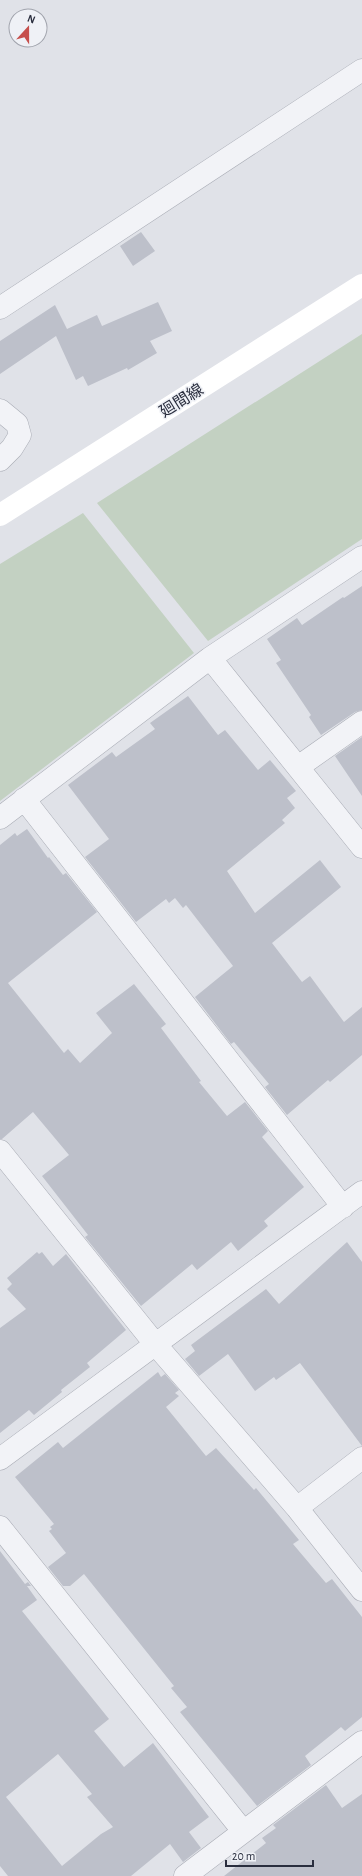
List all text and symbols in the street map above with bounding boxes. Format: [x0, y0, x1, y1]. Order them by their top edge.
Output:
north arrow [8, 8, 48, 48]
text: N [26, 13, 37, 26]
street label: 廻間線 [156, 380, 206, 420]
scale bar [226, 1842, 313, 1868]
text: 20 m [232, 1850, 255, 1862]

